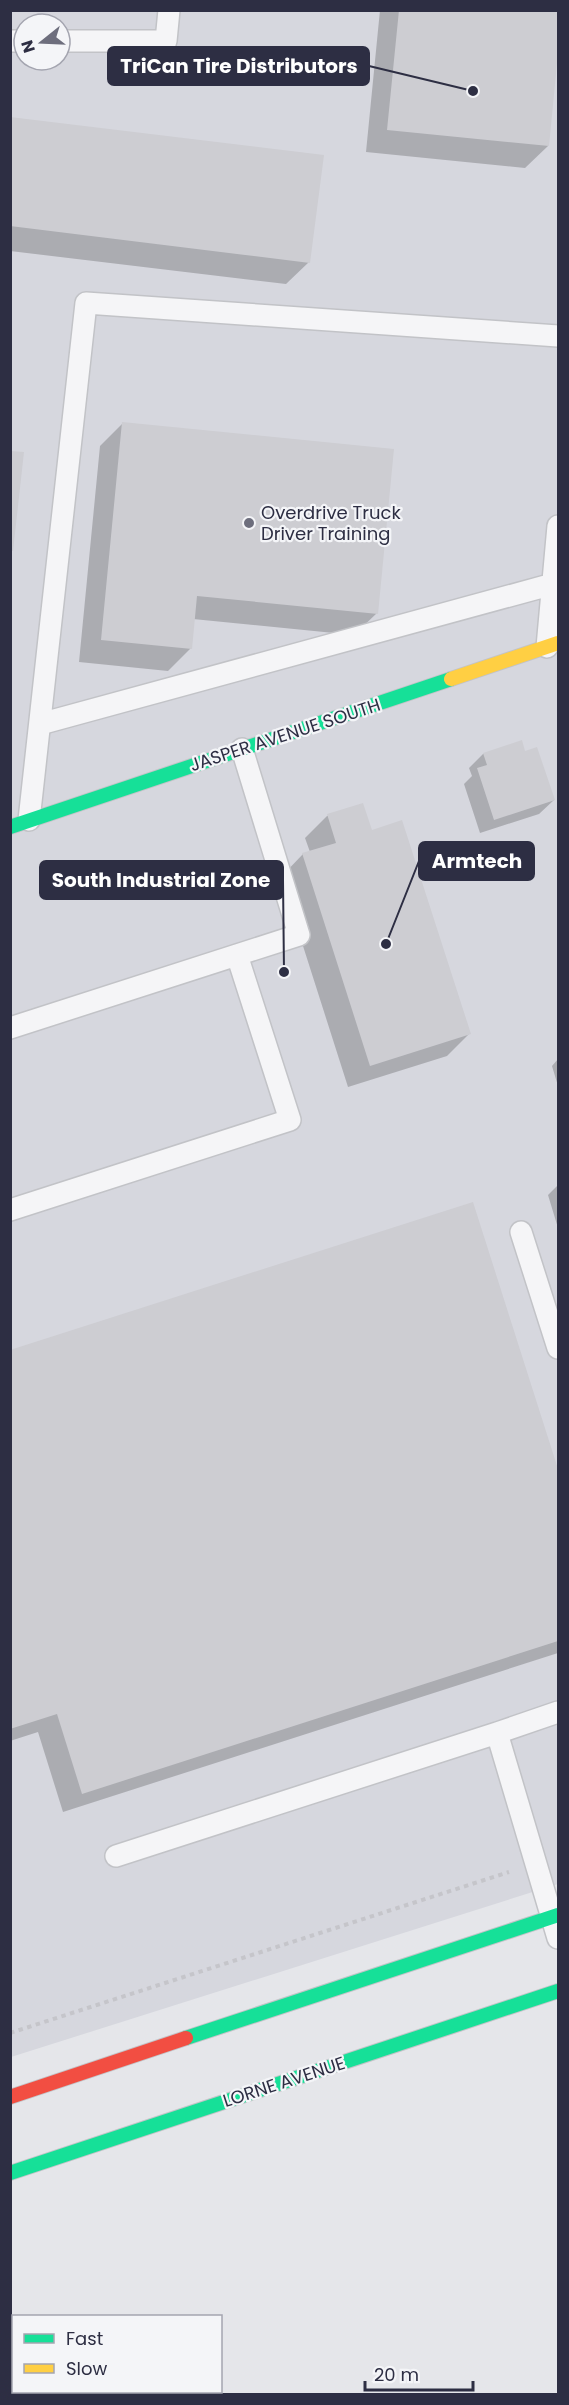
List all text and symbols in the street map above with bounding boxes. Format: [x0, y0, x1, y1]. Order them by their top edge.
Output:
north arrow [12, 12, 72, 72]
text: N [15, 37, 41, 56]
callout: TriCan Tire Distributors [108, 47, 369, 85]
text: TriCan Tire Distributors [120, 52, 358, 80]
place label: Overdrive Truck Driver Training [261, 500, 401, 546]
marker: Overdrive Truck Driver Training [242, 516, 256, 530]
street label: JASPER AVENUE SOUTH [186, 692, 383, 777]
callout: Armtech [419, 842, 534, 880]
text: Armtech [432, 847, 522, 875]
callout: South Industrial Zone [40, 861, 283, 899]
text: South Industrial Zone [52, 866, 270, 894]
street label: LORNE AVENUE [220, 2050, 348, 2113]
legend [12, 2315, 222, 2393]
text: Fast [66, 2326, 103, 2351]
scale bar [365, 2354, 473, 2392]
text: Slow [66, 2356, 108, 2381]
text: 20 m [374, 2362, 419, 2387]

